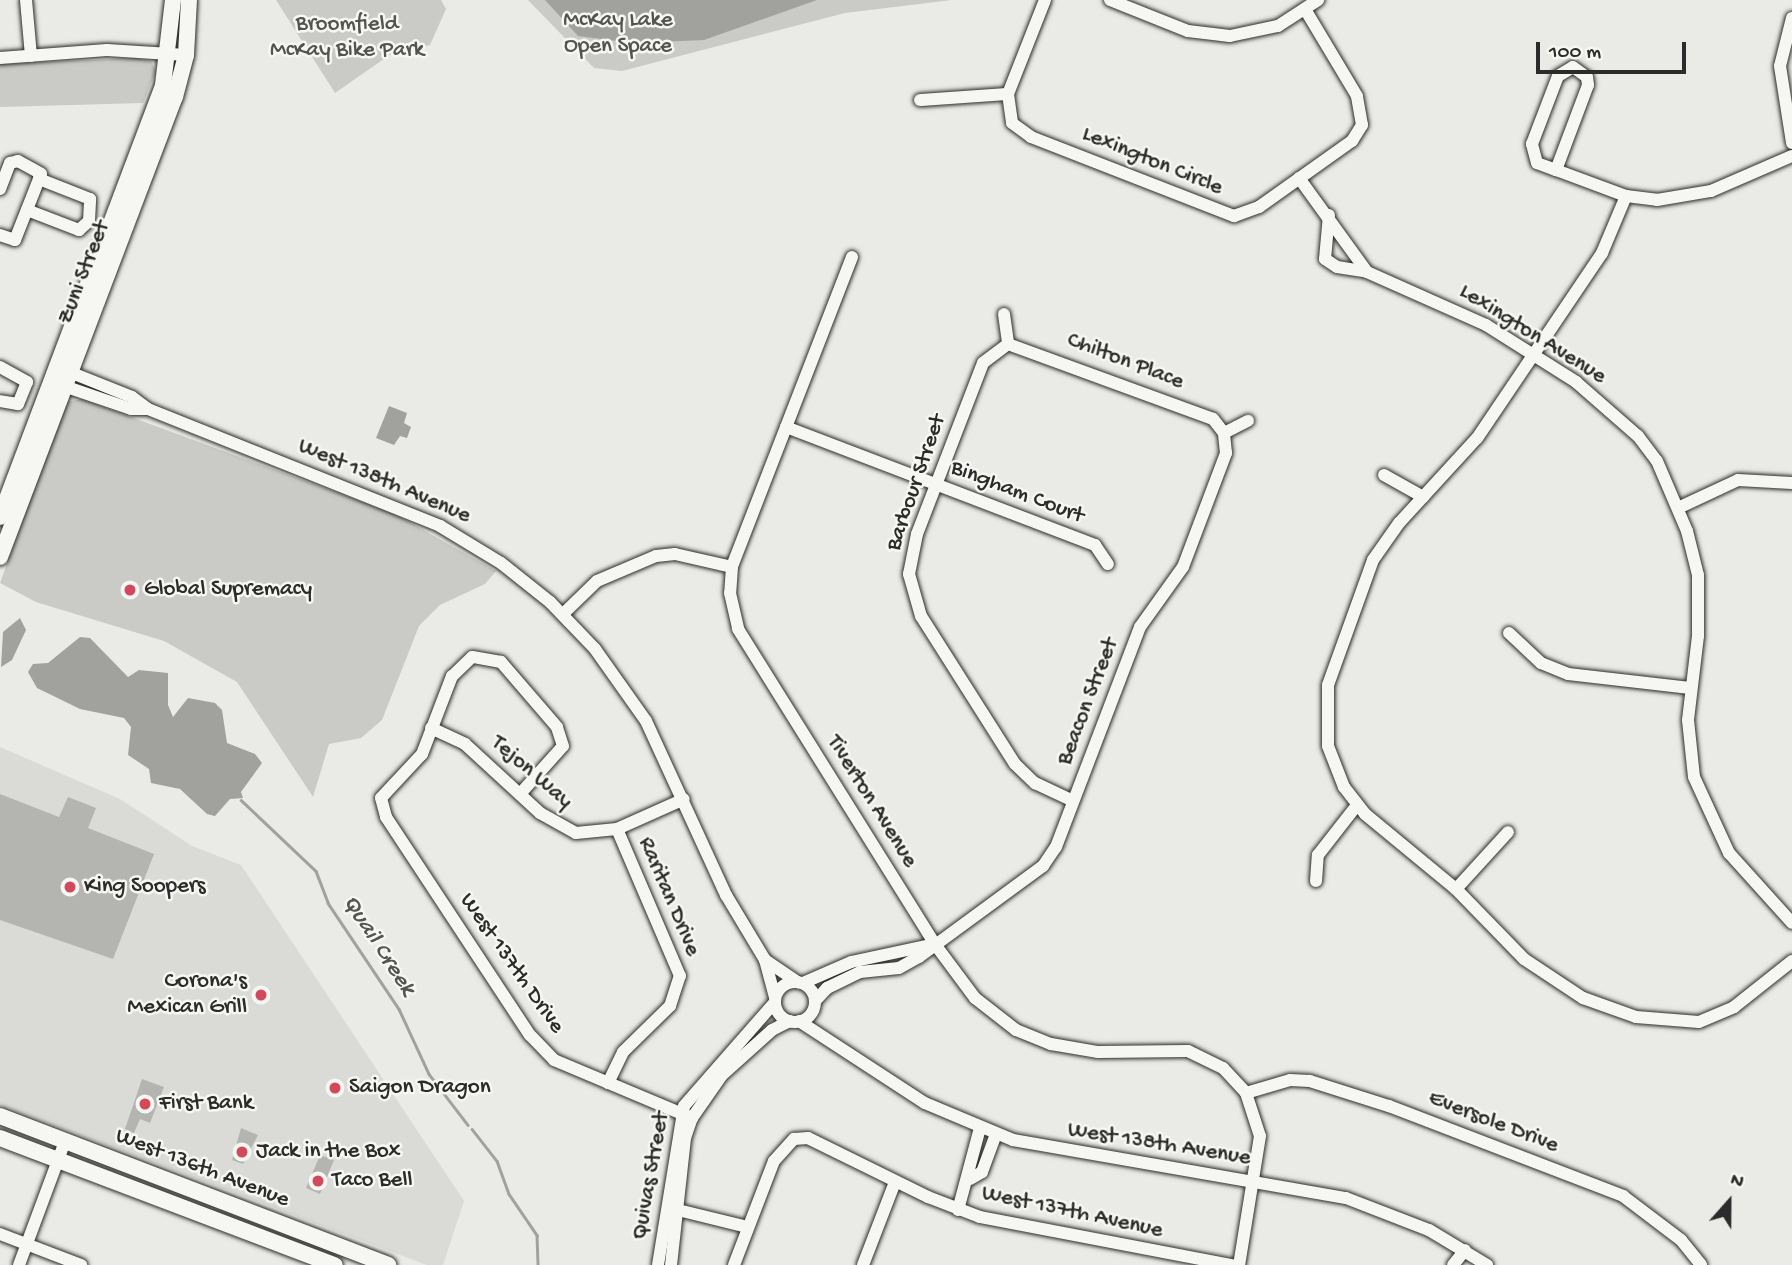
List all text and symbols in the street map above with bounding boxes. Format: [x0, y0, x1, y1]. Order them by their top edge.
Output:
park label: McKay Lake Open Space [563, 7, 673, 61]
park label: Broomfield McKay Bike Park [270, 11, 424, 65]
scale bar [1540, 28, 1690, 72]
text: 100 m [1549, 41, 1601, 66]
street label: Lexington Circle [1078, 121, 1226, 203]
street label: Zuni Street [53, 217, 117, 329]
street label: Lexington Avenue [1453, 279, 1611, 391]
street label: Chilton Place [1063, 327, 1187, 397]
street label: Barbour Street [881, 411, 953, 555]
street label: West 138th Avenue [294, 433, 474, 531]
street label: Bingham Court [947, 455, 1087, 531]
place label: Global Supremacy [144, 576, 312, 604]
marker: Global Supremacy [122, 582, 138, 598]
street label: Beacon Street [1052, 635, 1126, 769]
street label: Tejon Way [484, 730, 578, 816]
street label: Tiverton Avenue [819, 731, 923, 873]
street label: Raritan Drive [631, 833, 705, 961]
place label: King Soopers [84, 873, 205, 901]
marker: King Soopers [62, 879, 78, 895]
street label: West 137th Drive [452, 888, 570, 1040]
water label: Quail Creek [335, 890, 421, 1002]
place label: Corona's Mexican Grill [127, 968, 247, 1022]
marker: Corona's Mexican Grill [253, 987, 269, 1003]
place label: Saigon Dragon [349, 1074, 491, 1102]
marker: Saigon Dragon [327, 1080, 343, 1096]
street label: Eversole Drive [1424, 1085, 1562, 1161]
place label: First Bank [159, 1090, 253, 1118]
marker: First Bank [137, 1096, 153, 1112]
street label: Quivas Street [627, 1110, 677, 1242]
street label: West 138th Avenue [1066, 1117, 1252, 1173]
street label: West 136th Avenue [111, 1123, 293, 1215]
place label: Jack in the Box [256, 1138, 401, 1166]
marker: Jack in the Box [234, 1144, 250, 1160]
place label: Taco Bell [332, 1167, 413, 1195]
north arrow [1694, 1167, 1764, 1237]
text: N [1727, 1169, 1747, 1195]
marker: Taco Bell [310, 1173, 326, 1189]
street label: West 137th Avenue [979, 1180, 1165, 1246]

